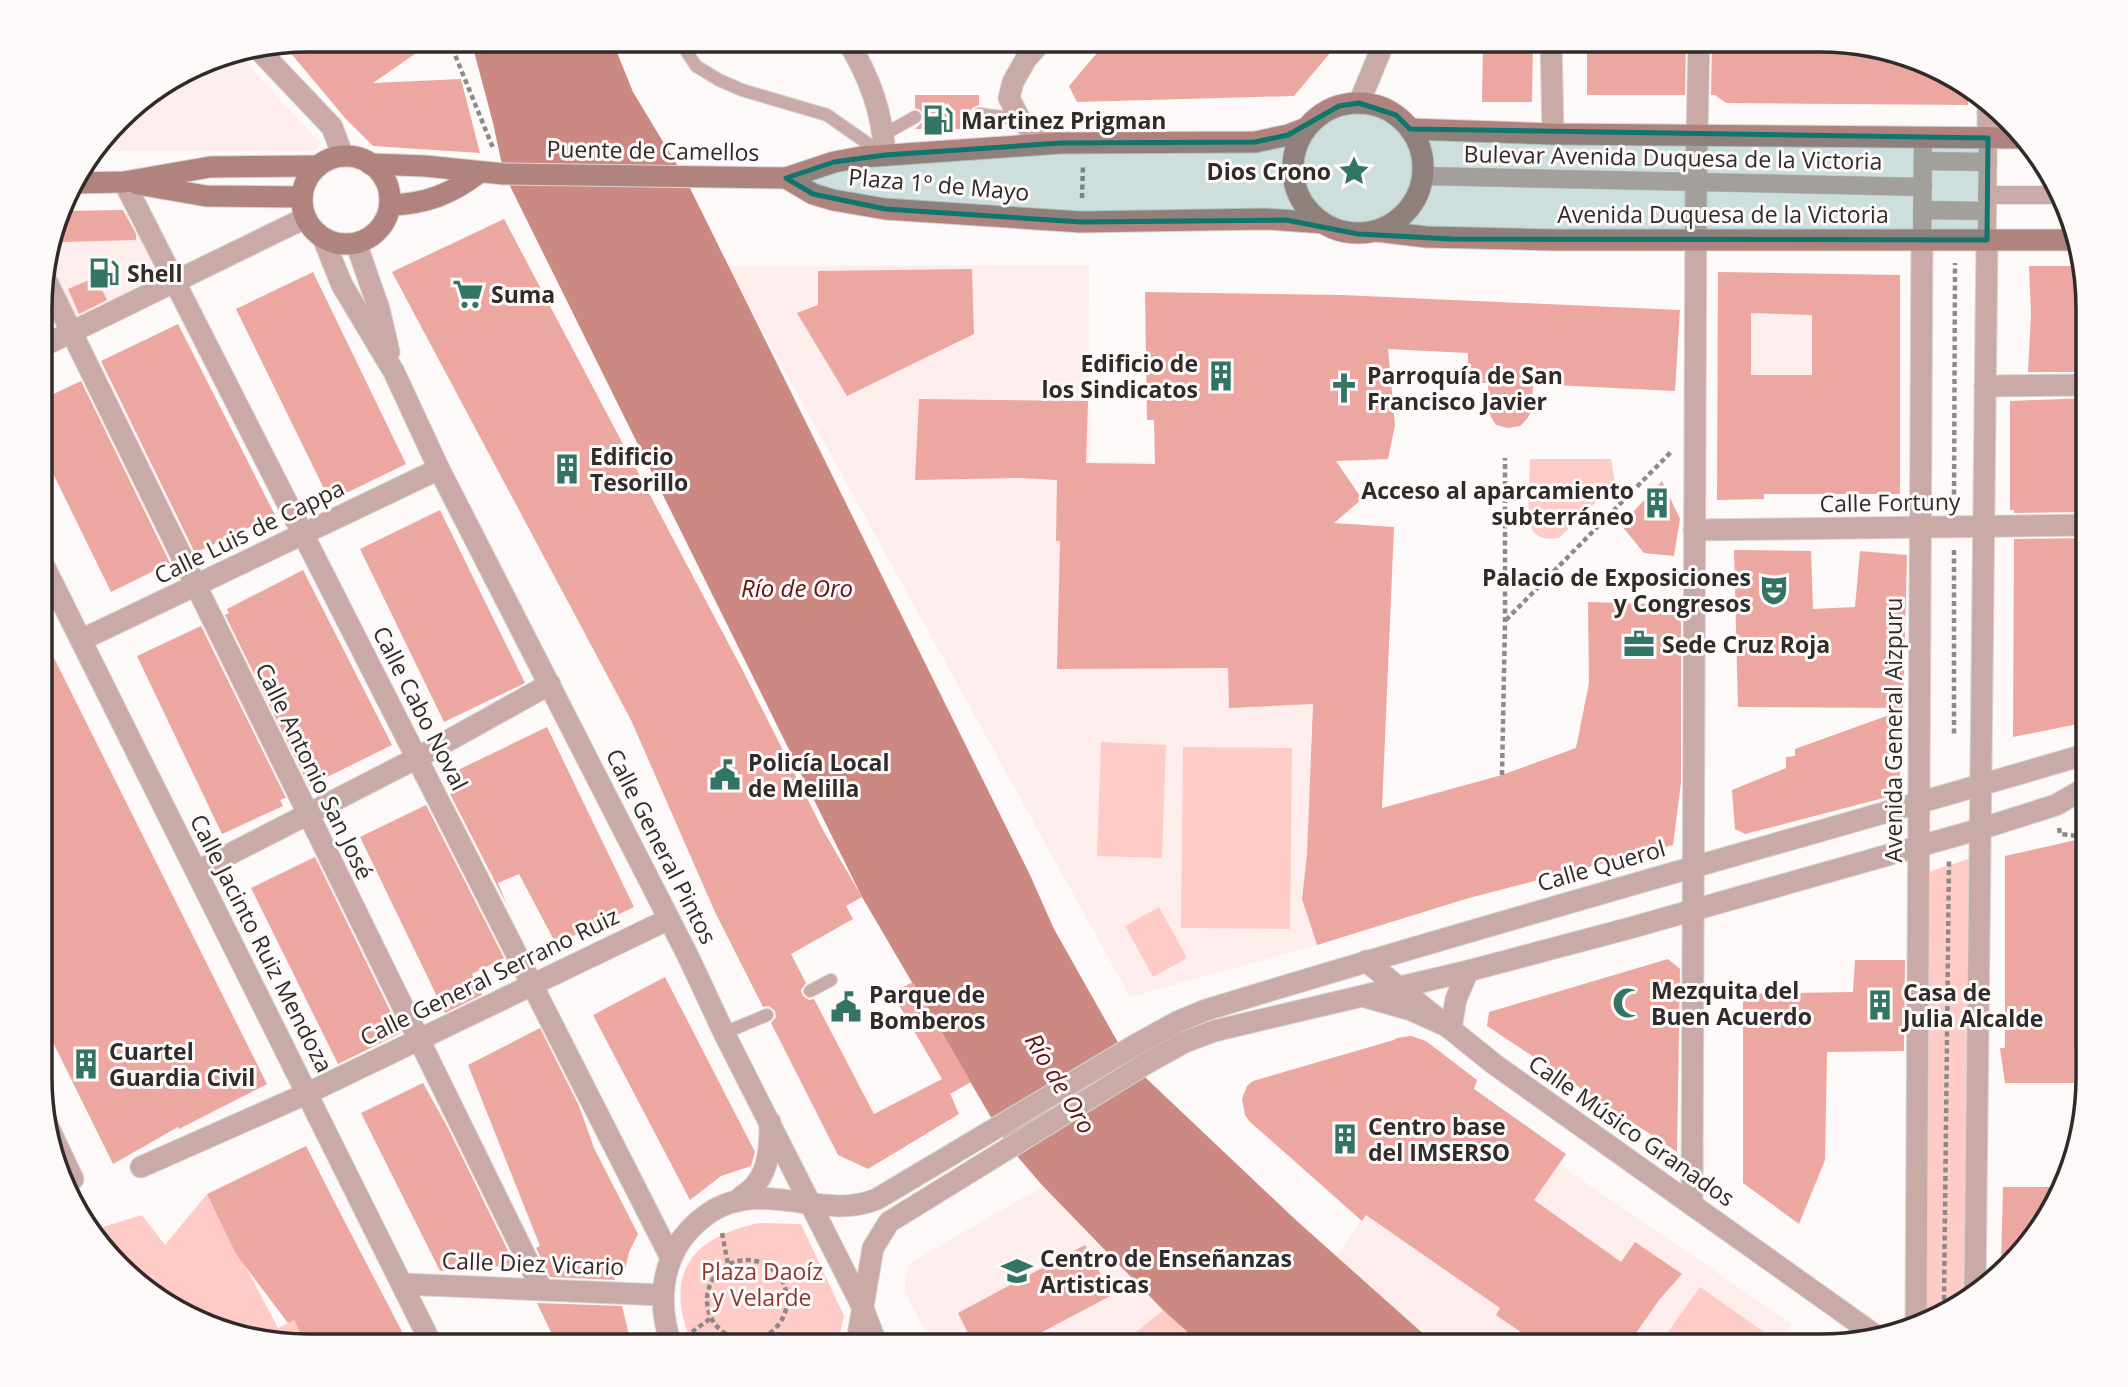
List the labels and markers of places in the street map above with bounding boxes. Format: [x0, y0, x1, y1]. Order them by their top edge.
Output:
fuel station icon: Martinez Prigman [921, 103, 955, 137]
place label: Martinez Prigman [961, 104, 1166, 136]
place icon: Dios Crono [1337, 154, 1371, 188]
place label: Dios Crono [1207, 155, 1331, 187]
fuel station icon: Shell [87, 256, 121, 290]
place label: Shell [127, 257, 182, 289]
supermarket icon: Suma [451, 277, 485, 311]
place label: Suma [491, 278, 555, 310]
place label: Edificio de los Sindicatos [1042, 347, 1198, 405]
building icon: Edificio de los Sindicatos [1204, 359, 1238, 393]
place label: Parroquía de San Francisco Javier [1367, 359, 1563, 417]
church icon: Parroquía de San Francisco Javier [1327, 371, 1361, 405]
place label: Edificio Tesorillo [590, 440, 688, 498]
building icon: Edificio Tesorillo [550, 452, 584, 486]
place label: Acceso al aparcamiento subterráneo [1361, 474, 1634, 532]
building icon: Acceso al aparcamiento subterráneo [1640, 486, 1674, 520]
place label: Palacio de Exposiciones y Congresos [1482, 561, 1751, 619]
theatre icon: Palacio de Exposiciones y Congresos [1757, 573, 1791, 607]
office icon: Sede Cruz Roja [1622, 627, 1656, 661]
place label: Sede Cruz Roja [1662, 628, 1830, 660]
place label: Policía Local de Melilla [748, 746, 889, 804]
public building icon: Policía Local de Melilla [708, 758, 742, 792]
place label: Mezquita del Buen Acuerdo [1651, 974, 1812, 1032]
place label: Casa de Julia Alcalde [1901, 976, 2043, 1034]
place label: Parque de Bomberos [869, 978, 986, 1036]
mosque icon: Mezquita del Buen Acuerdo [1611, 986, 1645, 1020]
building icon: Casa de Julia Alcalde [1863, 988, 1897, 1022]
public building icon: Parque de Bomberos [829, 990, 863, 1024]
place label: Cuartel Guardia Civil [109, 1035, 255, 1093]
building icon: Cuartel Guardia Civil [69, 1047, 103, 1081]
place label: Centro base del IMSERSO [1368, 1110, 1510, 1168]
building icon: Centro base del IMSERSO [1328, 1122, 1362, 1156]
place label: Centro de Enseñanzas Artisticas [1040, 1242, 1292, 1300]
school or university icon: Centro de Enseñanzas Artisticas [1000, 1254, 1034, 1288]

